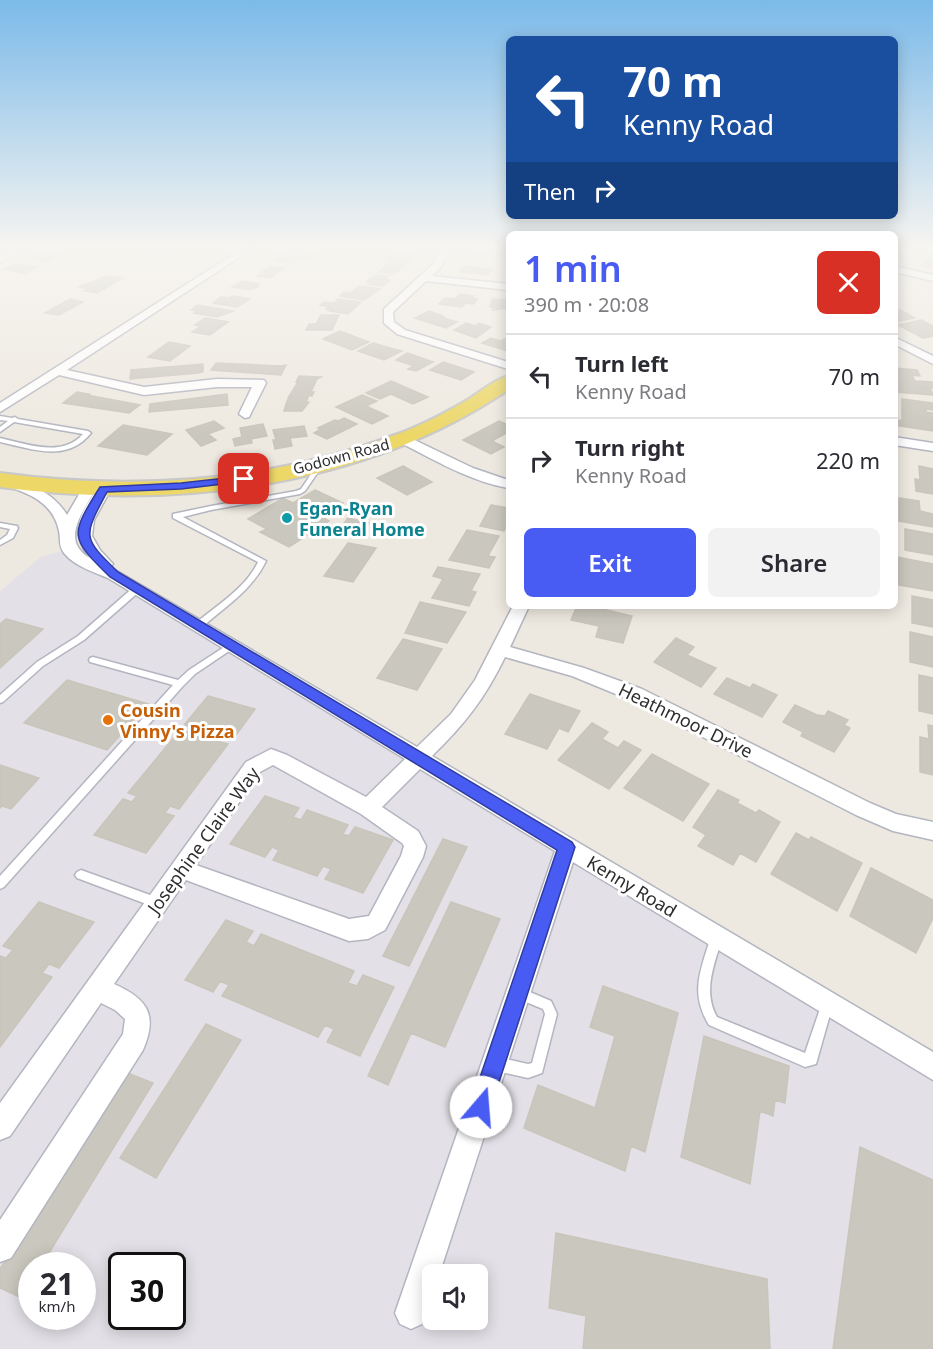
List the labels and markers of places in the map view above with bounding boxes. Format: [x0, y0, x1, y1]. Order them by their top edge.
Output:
pin [218, 453, 269, 504]
place label: Egan-Ryan Funeral Home [299, 496, 425, 541]
marker: Egan-Ryan Funeral Home [280, 511, 294, 525]
place label: Cousin Vinny's Pizza [120, 698, 235, 743]
marker: Cousin Vinny's Pizza [101, 713, 115, 727]

